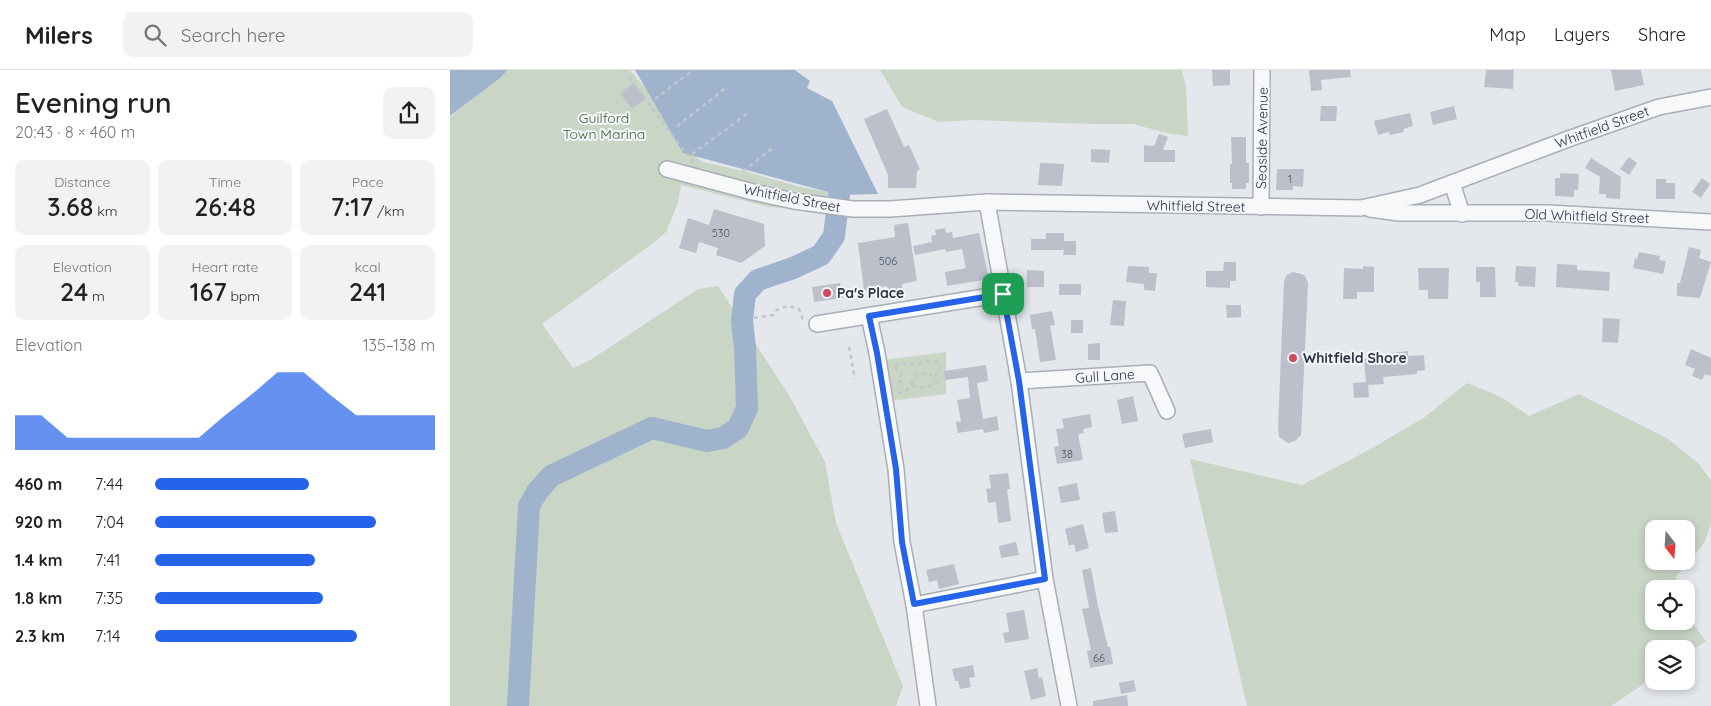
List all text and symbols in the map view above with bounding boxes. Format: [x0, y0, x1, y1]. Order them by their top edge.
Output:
search box [123, 12, 473, 57]
text: Milers [25, 20, 93, 50]
icon: search [141, 21, 169, 49]
text: Search here [181, 23, 286, 47]
text: Map [1489, 23, 1526, 46]
text: Layers [1554, 23, 1610, 46]
text: Share [1638, 23, 1686, 46]
text: Evening run [15, 85, 172, 120]
button: share [383, 87, 435, 139]
street label: Seaside Avenue [1252, 87, 1272, 189]
street label: Whitfield Street [1552, 102, 1652, 152]
park label: Guilford Town Marina [563, 109, 645, 143]
text: 20:43 · 8 × 460 m [15, 122, 135, 142]
house number: 1 [1288, 172, 1292, 186]
text: Distance [54, 173, 110, 191]
text: Time [209, 173, 241, 191]
text: Pace [352, 173, 384, 191]
street label: Whitfield Street [742, 180, 842, 216]
text: 3.68 [47, 191, 93, 222]
text: 26:48 [194, 191, 256, 222]
text: 7:17 [331, 191, 373, 222]
street label: Whitfield Street [1146, 196, 1246, 216]
text: km [93, 202, 118, 220]
text: /km [373, 202, 405, 220]
street label: Old Whitfield Street [1524, 205, 1650, 227]
house number: 530 [712, 226, 730, 240]
house number: 506 [879, 254, 897, 268]
text: Elevation [53, 258, 112, 276]
text: Heart rate [192, 258, 258, 276]
text: kcal [355, 258, 381, 276]
pin [982, 273, 1024, 315]
text: 24 [60, 276, 88, 307]
text: 167 [190, 276, 227, 307]
text: 241 [349, 276, 386, 307]
icon: arrive [989, 280, 1017, 308]
place label: Pa's Place [837, 284, 904, 302]
text: m [88, 287, 105, 305]
text: bpm [227, 287, 260, 305]
marker: Pa's Place [821, 287, 833, 299]
text: Elevation [15, 335, 82, 355]
text: 135–138 m [363, 335, 435, 355]
place label: Whitfield Shore [1303, 349, 1407, 367]
marker: Whitfield Shore [1287, 352, 1299, 364]
street label: Gull Lane [1074, 365, 1136, 387]
house number: 38 [1061, 447, 1073, 461]
text: 460 m [15, 474, 62, 494]
text: 7:44 [95, 474, 123, 494]
text: 920 m [15, 512, 62, 532]
text: 7:04 [95, 512, 124, 532]
north arrow [1645, 520, 1695, 570]
map controls [1645, 520, 1695, 690]
text: 1.4 km [15, 550, 62, 570]
text: 7:41 [95, 550, 120, 570]
button: locate [1645, 580, 1695, 630]
text: 1.8 km [15, 588, 62, 608]
text: 7:35 [95, 588, 123, 608]
text: 2.3 km [15, 626, 65, 646]
text: 7:14 [95, 626, 120, 646]
button: layers [1645, 640, 1695, 690]
house number: 66 [1093, 651, 1105, 665]

